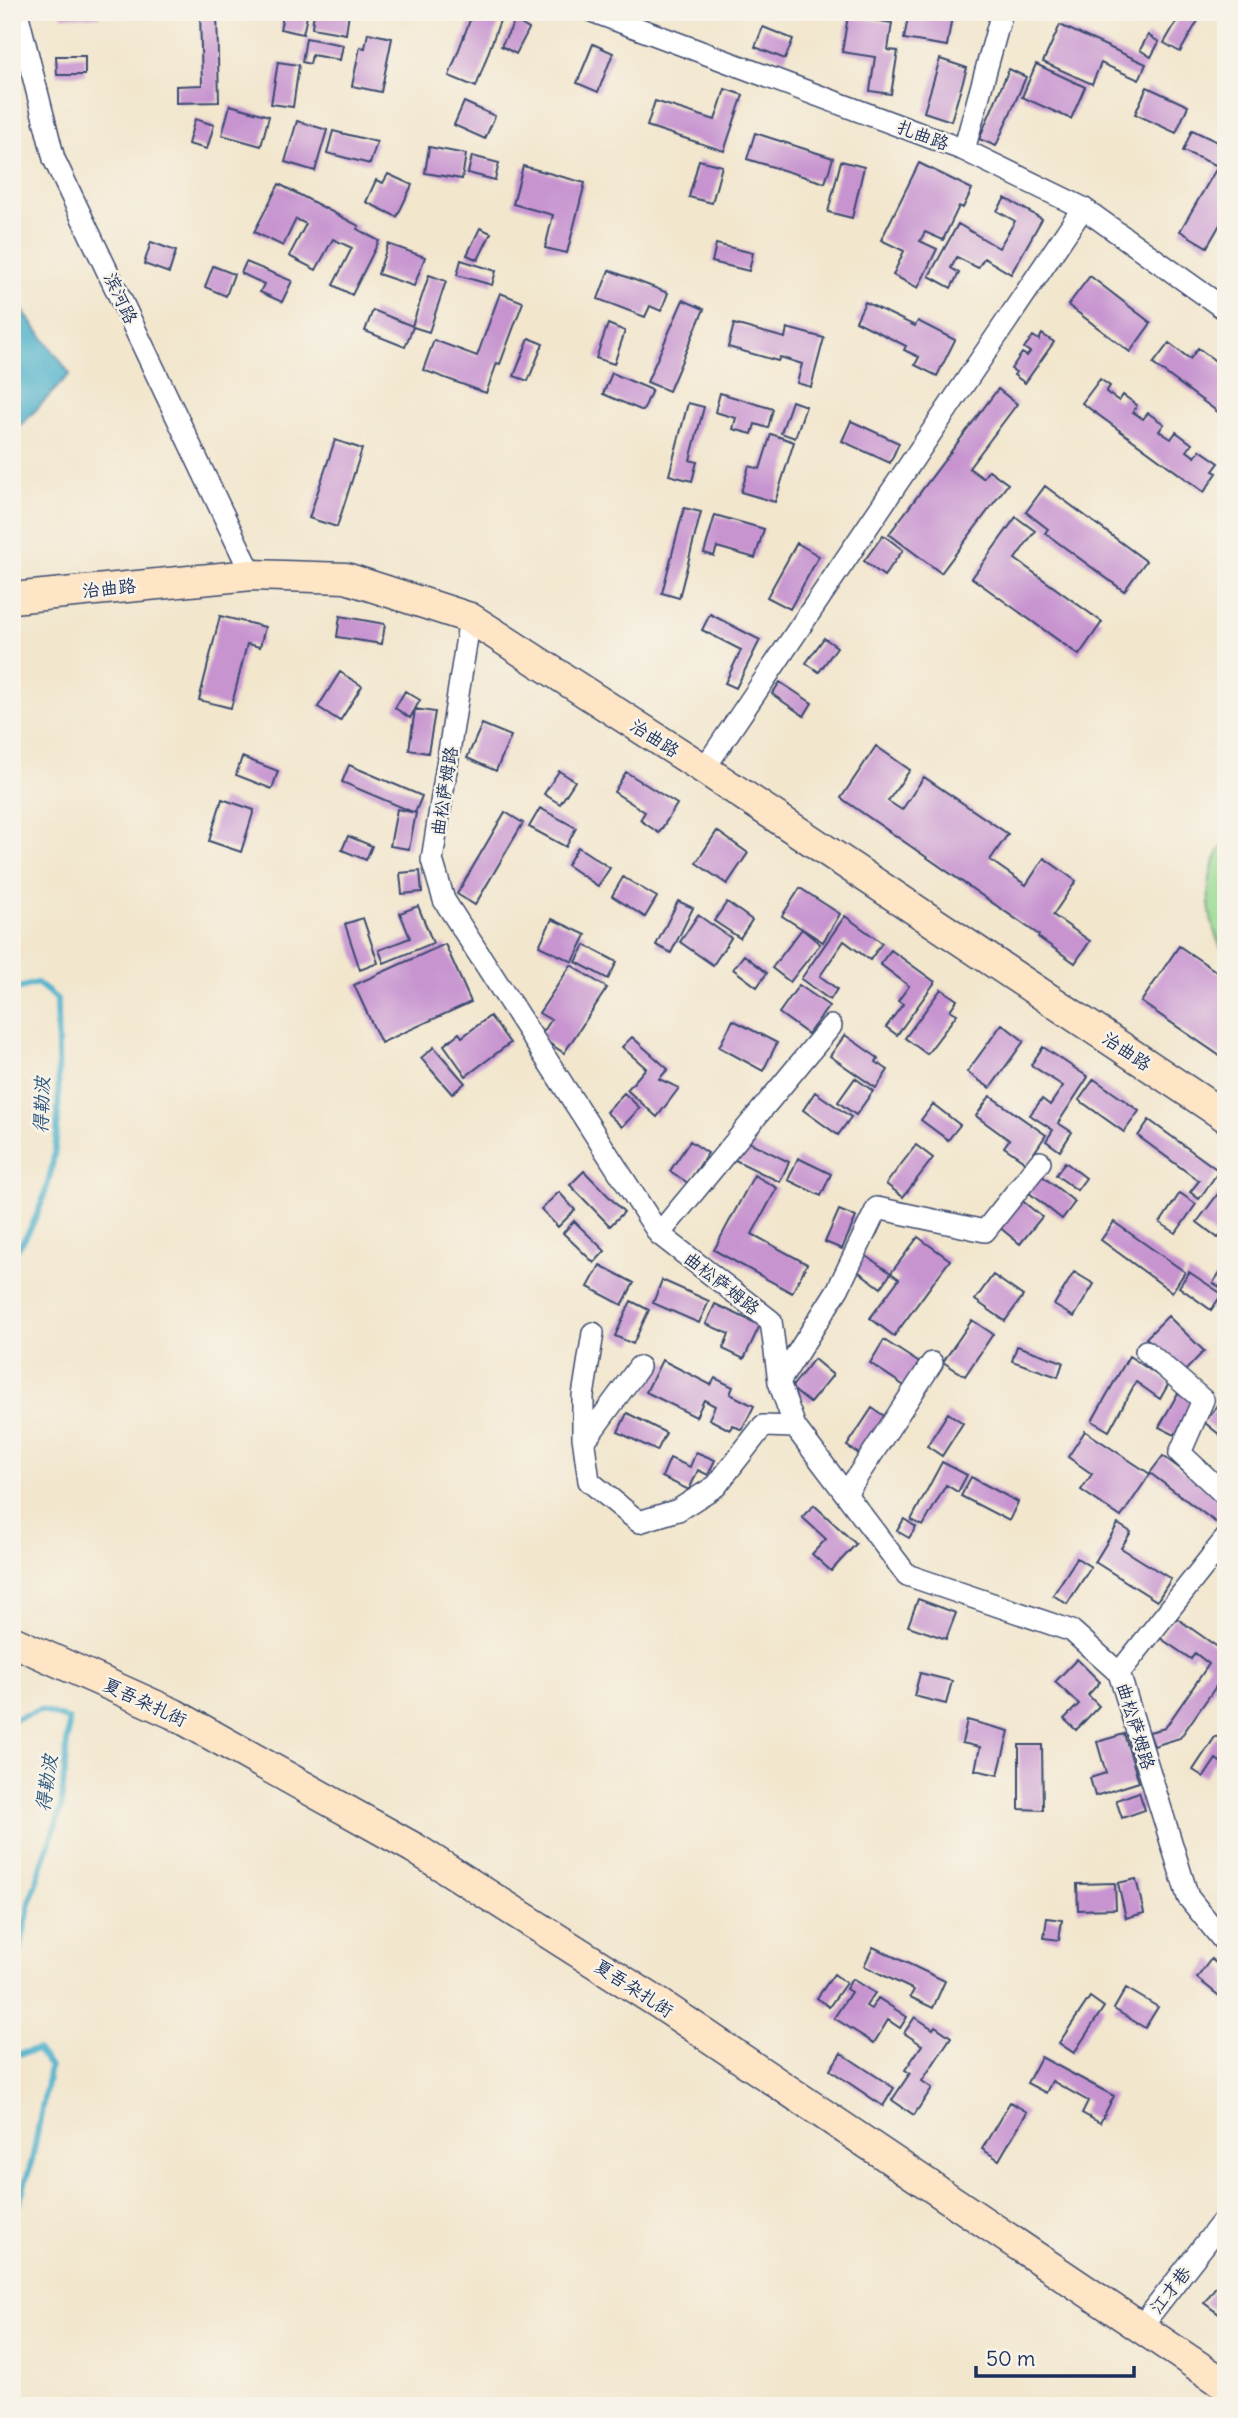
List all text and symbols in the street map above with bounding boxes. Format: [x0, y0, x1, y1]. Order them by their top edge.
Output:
street label: 扎曲路 [894, 115, 952, 155]
street label: 滨河路 [99, 269, 143, 327]
street label: 治曲路 [81, 574, 137, 602]
street label: 治曲路 [626, 714, 684, 762]
street label: 曲松萨姆路 [426, 745, 462, 837]
street label: 治曲路 [1098, 1026, 1156, 1076]
water label: 得勒波 [28, 1074, 54, 1134]
street label: 曲松萨姆路 [679, 1246, 765, 1320]
street label: 夏吾杂扎街 [99, 1673, 191, 1731]
street label: 曲松萨姆路 [1112, 1680, 1160, 1772]
water label: 得勒波 [30, 1751, 62, 1813]
street label: 夏吾杂扎街 [590, 1954, 678, 2022]
street label: 江才巷 [1144, 2262, 1196, 2318]
scale bar [976, 2334, 1133, 2378]
text: 50 m [986, 2345, 1035, 2372]

